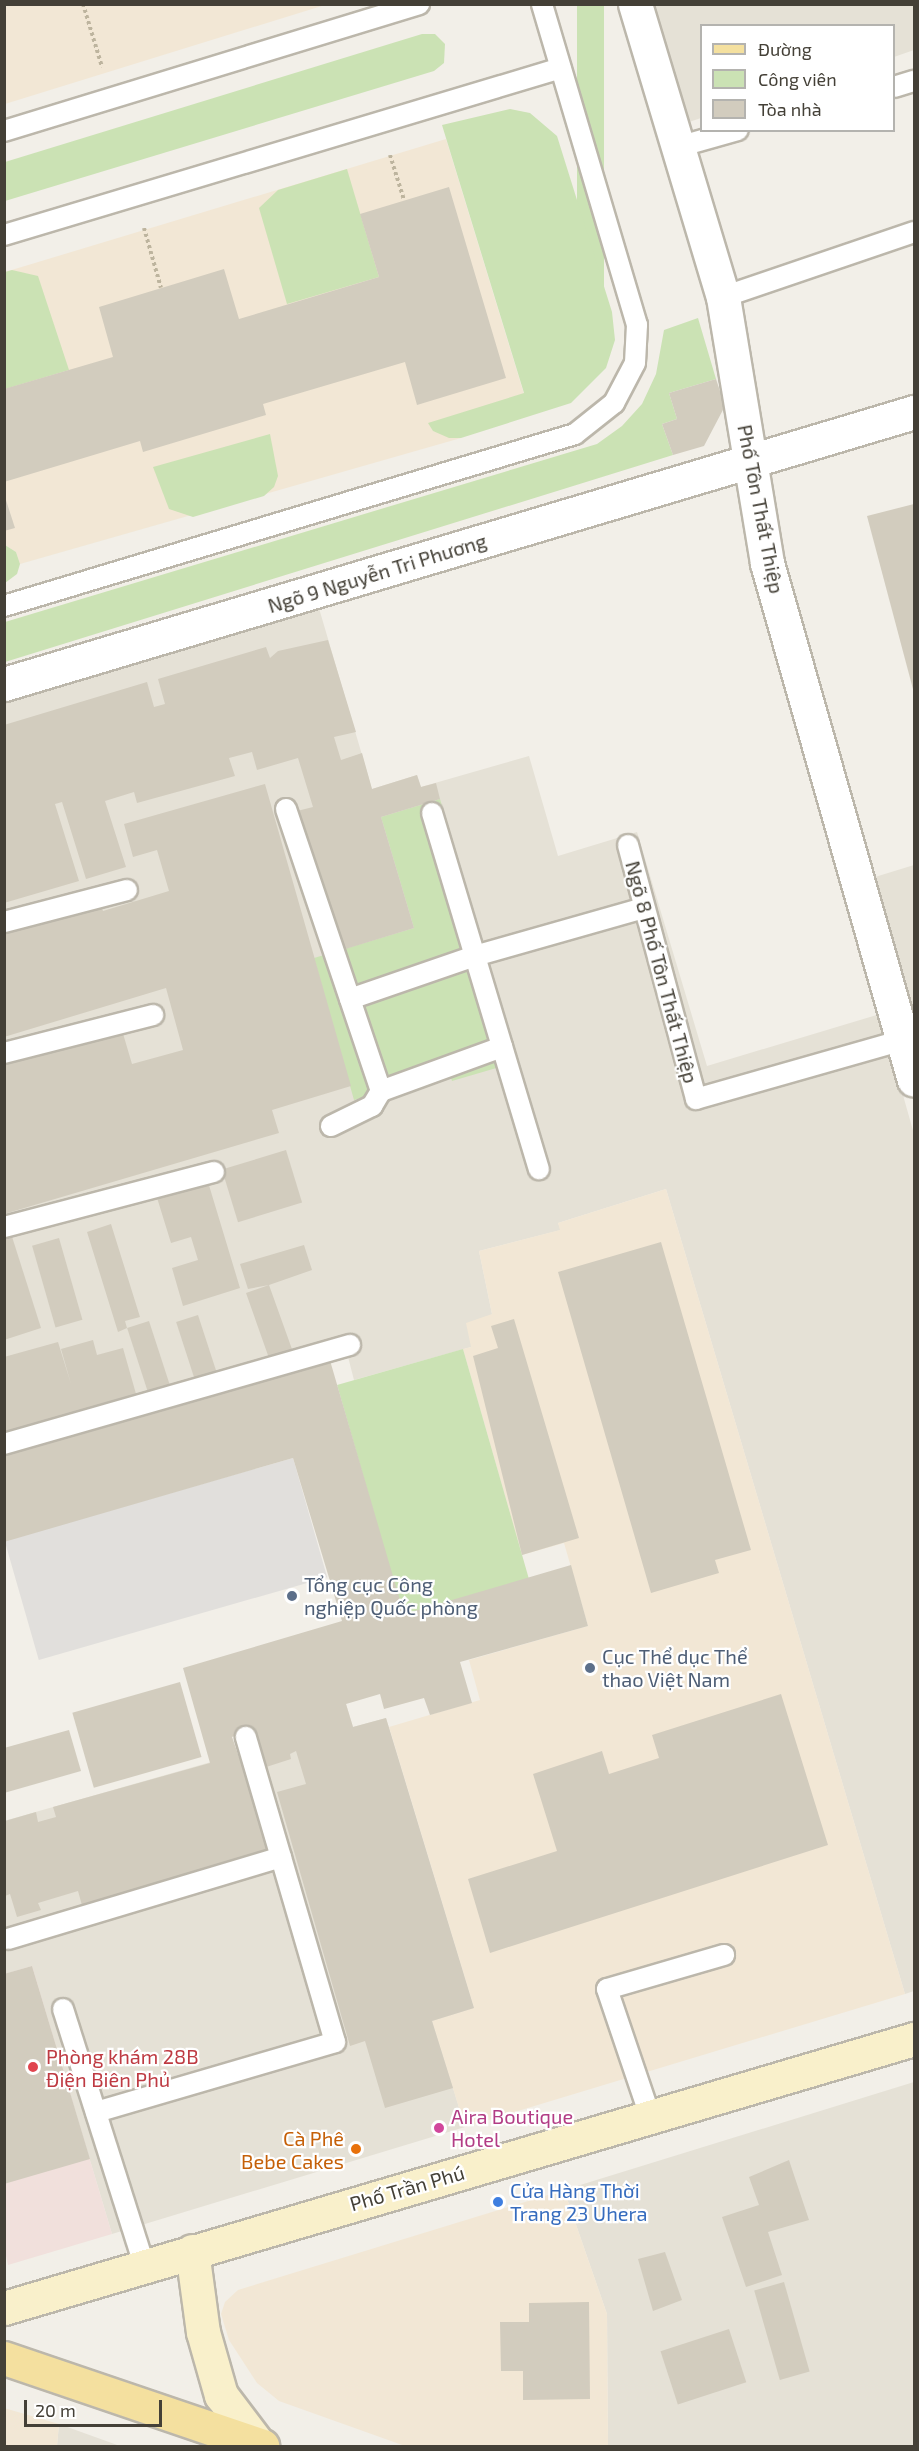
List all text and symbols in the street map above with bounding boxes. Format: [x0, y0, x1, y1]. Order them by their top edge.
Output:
legend [700, 24, 895, 132]
text: Đường [758, 38, 812, 60]
text: Công viên [758, 68, 837, 90]
text: Tòa nhà [758, 98, 822, 120]
street label: Phố Tôn Thất Thiệp [733, 422, 789, 596]
street label: Ngõ 9 Nguyễn Tri Phương [265, 528, 489, 618]
street label: Ngõ 8 Phố Tôn Thất Thiệp [621, 858, 703, 1086]
place label: Tổng cục Công nghiệp Quốc phòng [304, 1572, 478, 1619]
marker: Tổng cục Công nghiệp Quốc phòng [285, 1589, 299, 1603]
place label: Cục Thể dục Thể thao Việt Nam [602, 1644, 749, 1691]
marker: Cục Thể dục Thể thao Việt Nam [583, 1661, 597, 1675]
place label: Phòng khám 28B Điện Biên Phủ [46, 2044, 199, 2091]
marker: Phòng khám 28B Điện Biên Phủ [24, 2058, 42, 2076]
place label: Aira Boutique Hotel [451, 2104, 573, 2151]
marker: Aira Boutique Hotel [432, 2121, 446, 2135]
place label: Cà Phê Bebe Cakes [241, 2126, 344, 2173]
marker: Cà Phê Bebe Cakes [349, 2142, 363, 2156]
street label: Phố Trần Phú [347, 2160, 467, 2216]
place label: Cửa Hàng Thời Trang 23 Uhera [510, 2178, 647, 2225]
marker: Cửa Hàng Thời Trang 23 Uhera [491, 2195, 505, 2209]
scale bar [27, 2388, 165, 2426]
text: 20 m [35, 2399, 76, 2421]

